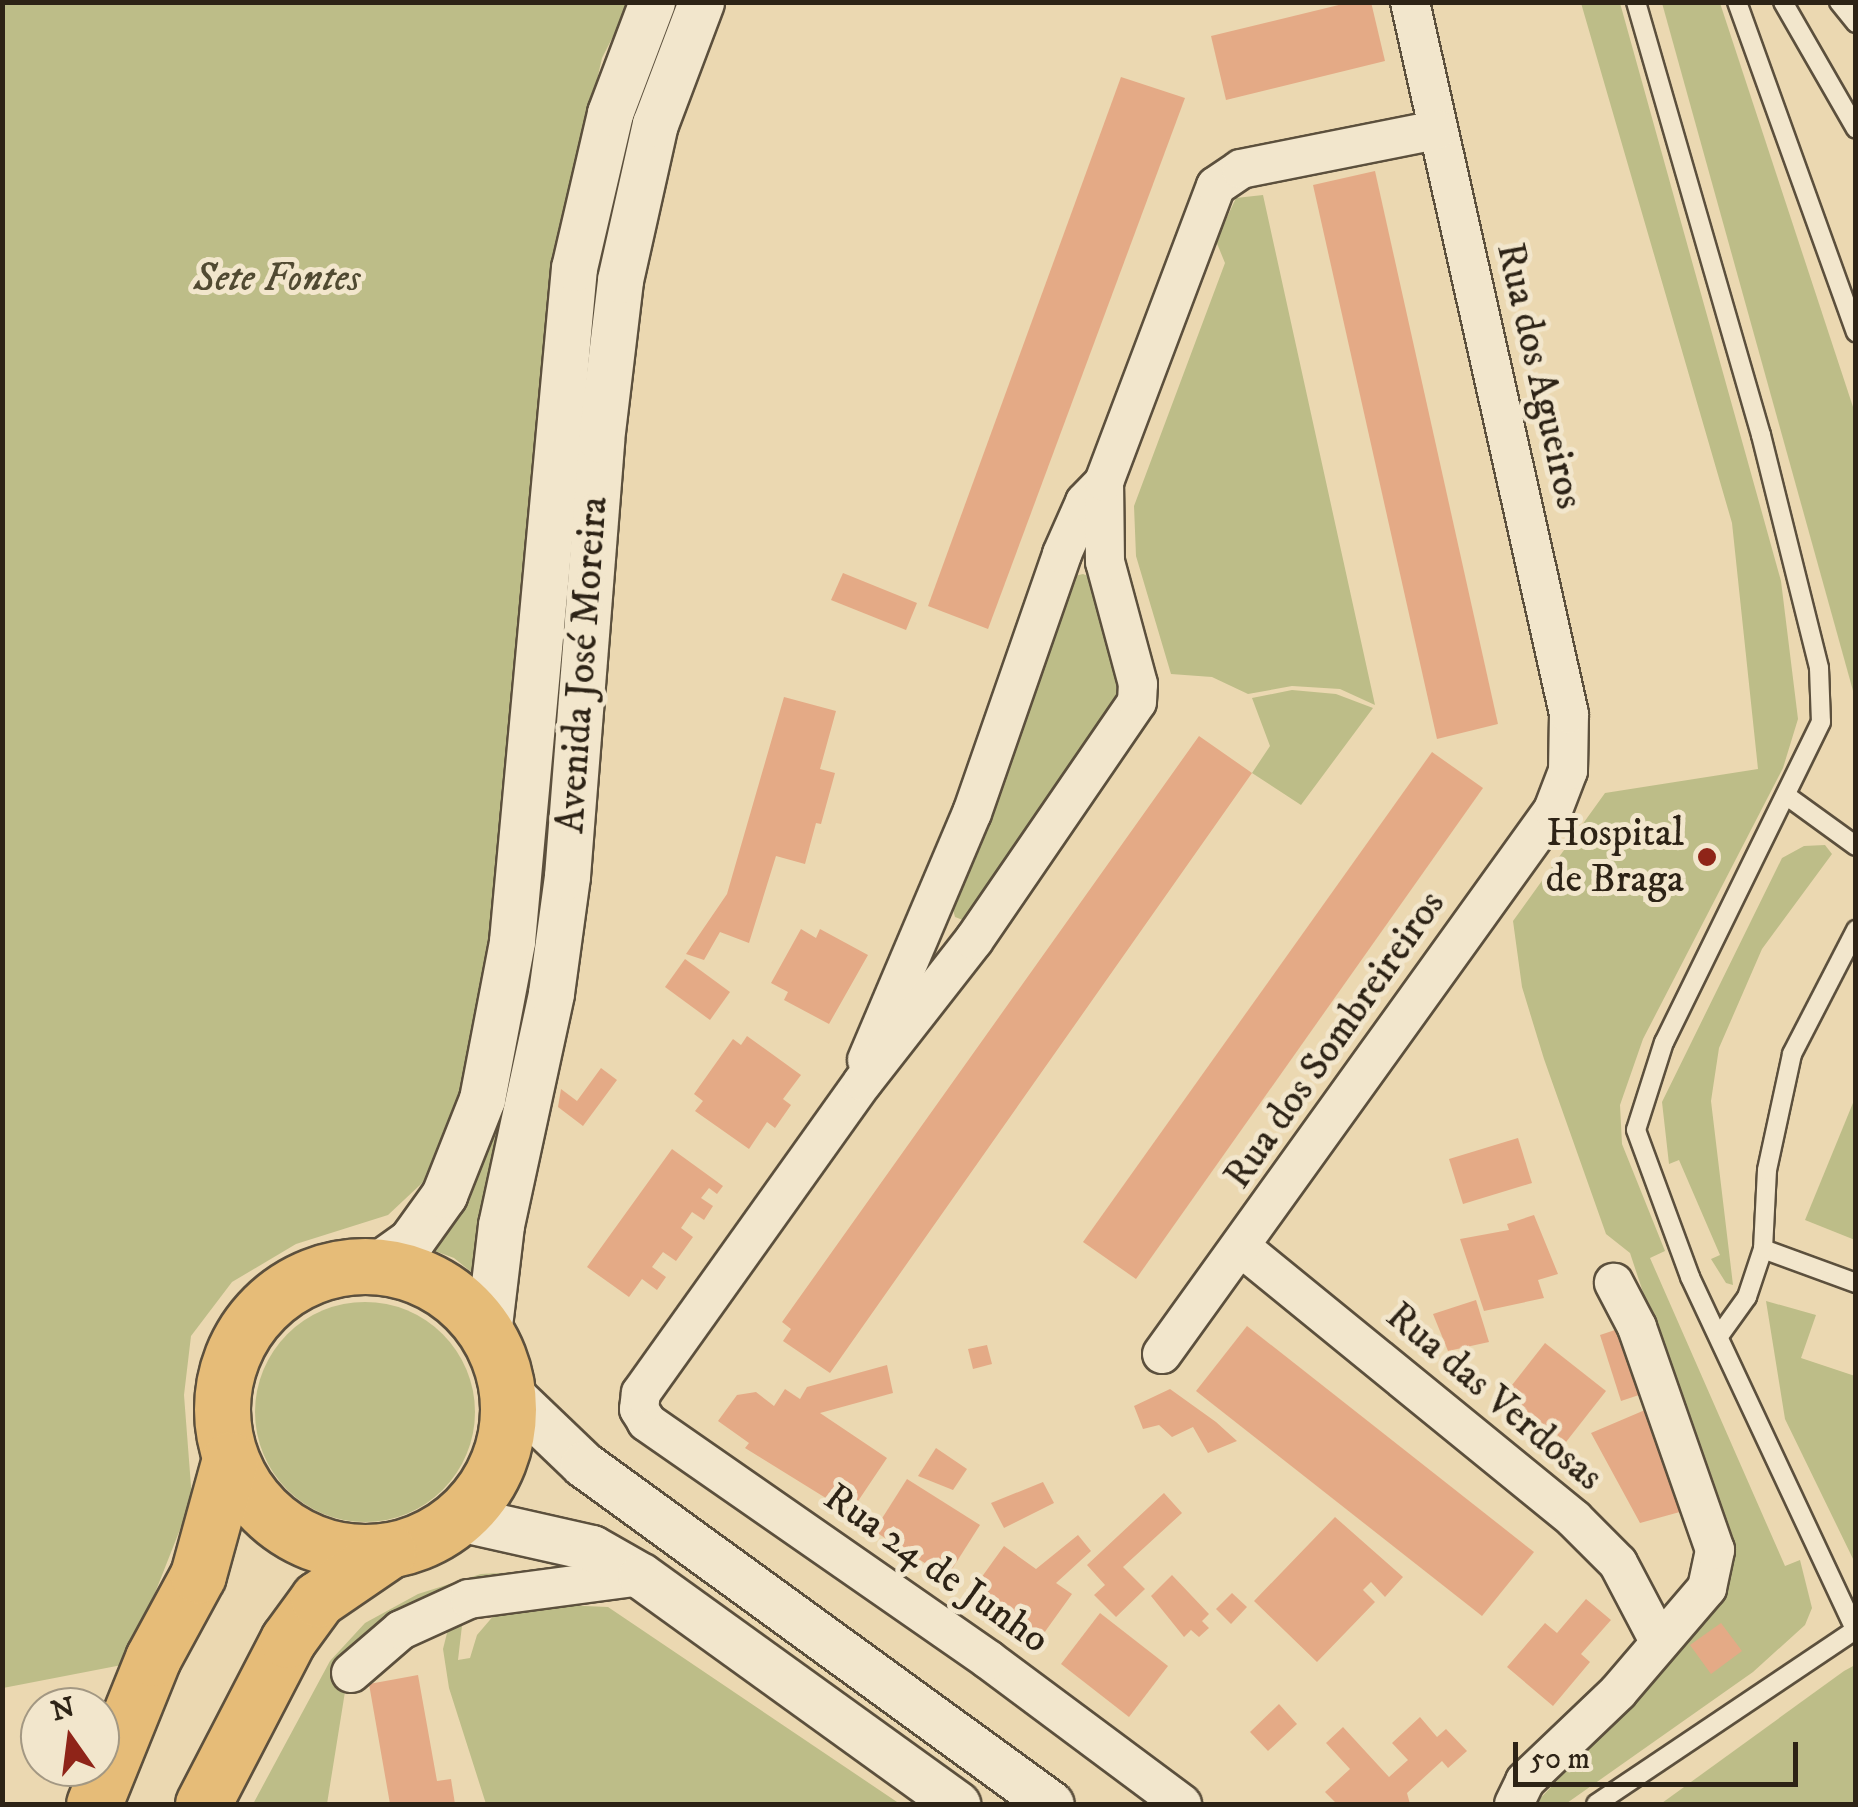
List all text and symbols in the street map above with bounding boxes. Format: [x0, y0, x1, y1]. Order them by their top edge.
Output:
street label: Rua dos Agueiros [1485, 238, 1593, 514]
park label: Sete Fontes [193, 255, 361, 303]
street label: Avenida José Moreira [547, 495, 619, 835]
place label: Hospital de Braga [1545, 810, 1684, 904]
marker: Hospital de Braga [1694, 844, 1720, 870]
street label: Rua dos Sombreireiros [1214, 882, 1456, 1198]
street label: Rua das Verdosas [1376, 1292, 1612, 1502]
street label: Rua 24 de Junho [814, 1474, 1058, 1664]
north arrow [20, 1687, 120, 1787]
text: N [48, 1690, 78, 1729]
scale bar [1518, 1722, 1803, 1784]
text: 50 m [1530, 1741, 1590, 1778]

